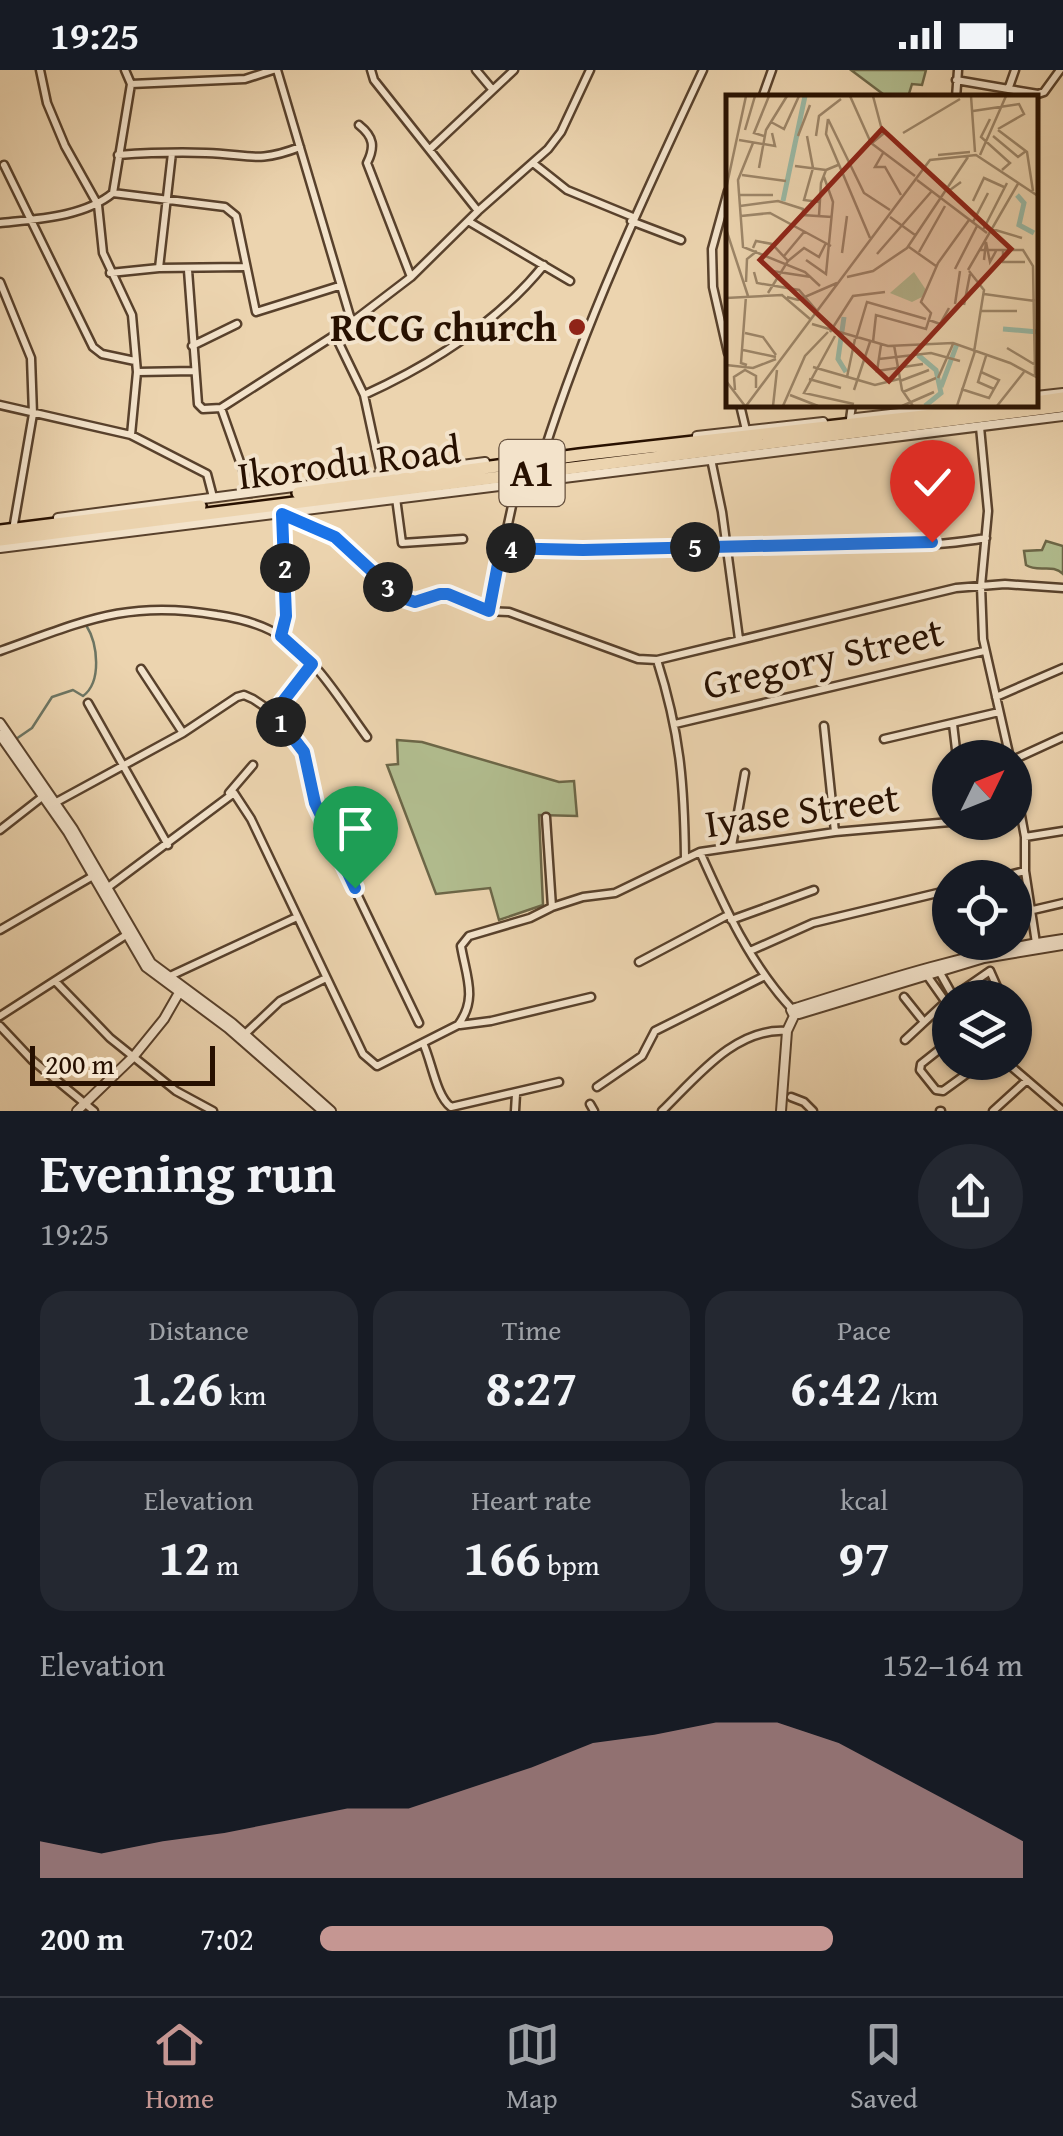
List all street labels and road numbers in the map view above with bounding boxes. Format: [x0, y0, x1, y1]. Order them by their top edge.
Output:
street label: Ikorodu Road [234, 418, 464, 504]
road number: A1 [500, 440, 564, 506]
street label: Gregory Street [697, 601, 949, 714]
street label: Iyase Street [701, 767, 903, 852]

